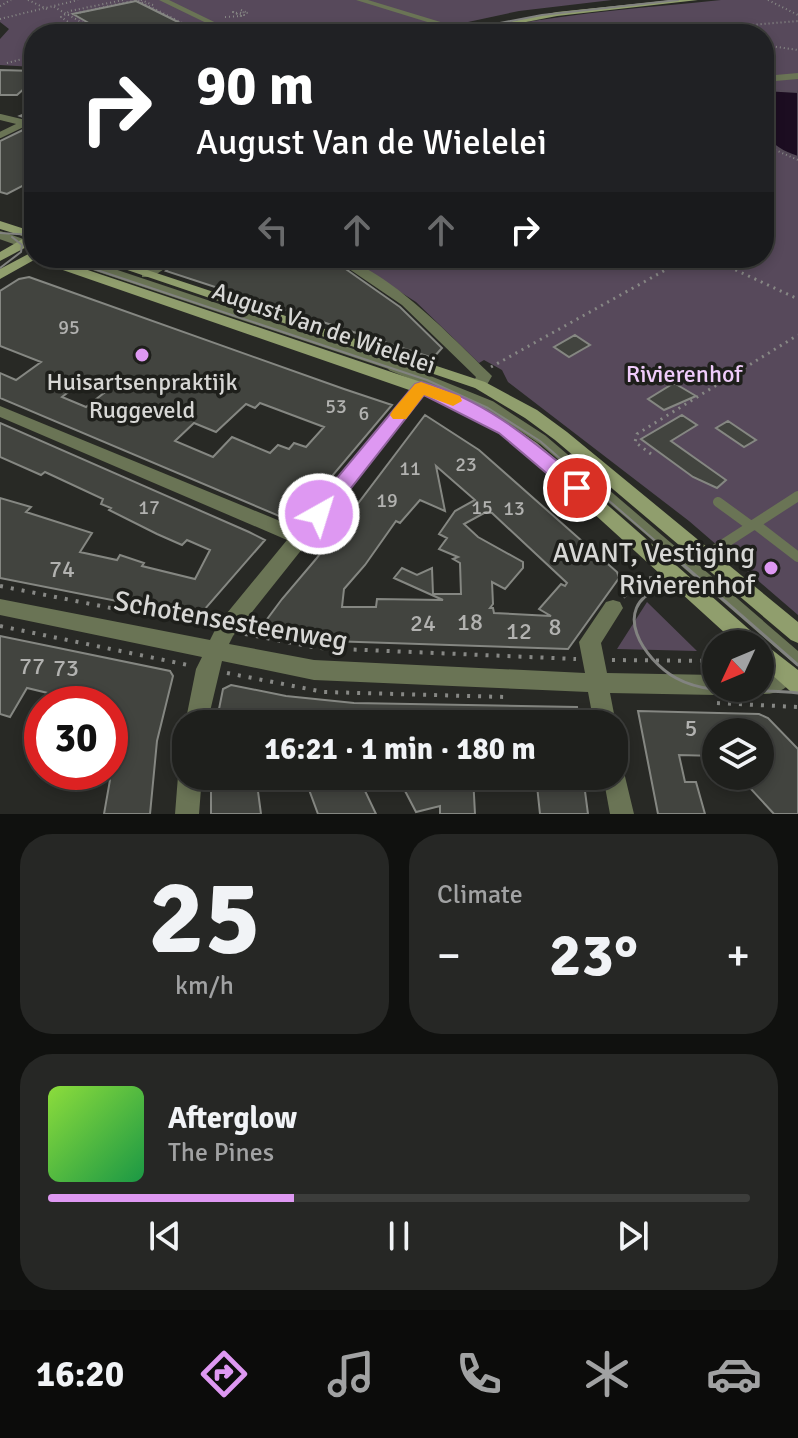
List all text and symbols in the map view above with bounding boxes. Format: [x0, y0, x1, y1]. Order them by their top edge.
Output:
text: 90 m [196, 51, 314, 120]
icon: right [64, 56, 168, 160]
text: August Van de Wielelei [196, 120, 547, 165]
icon: left [251, 208, 295, 252]
icon: ahead [335, 208, 379, 252]
icon: ahead [419, 208, 463, 252]
icon: right [503, 208, 547, 252]
street label: August Van de Wielelei [208, 276, 440, 380]
house number: 95 [58, 315, 80, 340]
marker: Huisartsenpraktijk Ruggeveld [133, 346, 151, 364]
park label: Rivierenhof [626, 359, 743, 389]
place label: Huisartsenpraktijk Ruggeveld [46, 367, 238, 425]
house number: 53 [325, 394, 347, 419]
house number: 6 [359, 401, 369, 426]
house number: 23 [455, 452, 477, 477]
pin [543, 454, 611, 522]
house number: 11 [399, 456, 421, 481]
icon: arrive [555, 466, 599, 510]
position arrow [277, 472, 361, 556]
house number: 19 [376, 488, 398, 513]
house number: 17 [138, 495, 160, 520]
house number: 15 [471, 495, 493, 520]
house number: 13 [503, 496, 525, 521]
place label: AVANT, Vestiging Rivierenhof [553, 536, 757, 602]
house number: 74 [49, 554, 75, 584]
marker: AVANT, Vestiging Rivierenhof [762, 559, 780, 577]
street label: Schotensesteenweg [111, 584, 350, 658]
house number: 18 [457, 607, 483, 637]
house number: 24 [410, 608, 436, 638]
house number: 8 [549, 612, 561, 642]
house number: 12 [506, 616, 532, 646]
north arrow [702, 630, 774, 702]
map controls [702, 630, 774, 790]
house number: 77 [19, 651, 45, 681]
house number: 73 [53, 653, 79, 683]
speed limit sign: 30 [24, 686, 128, 790]
house number: 5 [685, 713, 697, 743]
button: layers [702, 718, 774, 790]
text: 16:21 · 1 min · 180 m [264, 731, 536, 768]
text: 25 [148, 854, 261, 982]
text: Climate [437, 879, 523, 911]
text: 23° [549, 919, 638, 993]
text: − [437, 929, 461, 983]
text: + [726, 929, 750, 983]
text: km/h [175, 970, 234, 1002]
text: Afterglow [168, 1100, 297, 1137]
text: The Pines [168, 1137, 274, 1169]
icon: previous [143, 1214, 187, 1258]
icon: pause [377, 1214, 421, 1258]
icon: next [611, 1214, 655, 1258]
icon: directions [196, 1346, 252, 1402]
icon: music [323, 1346, 379, 1402]
icon: phone [451, 1346, 507, 1402]
icon: climate [579, 1346, 635, 1402]
icon: car [706, 1346, 762, 1402]
text: 16:20 [36, 1352, 124, 1397]

